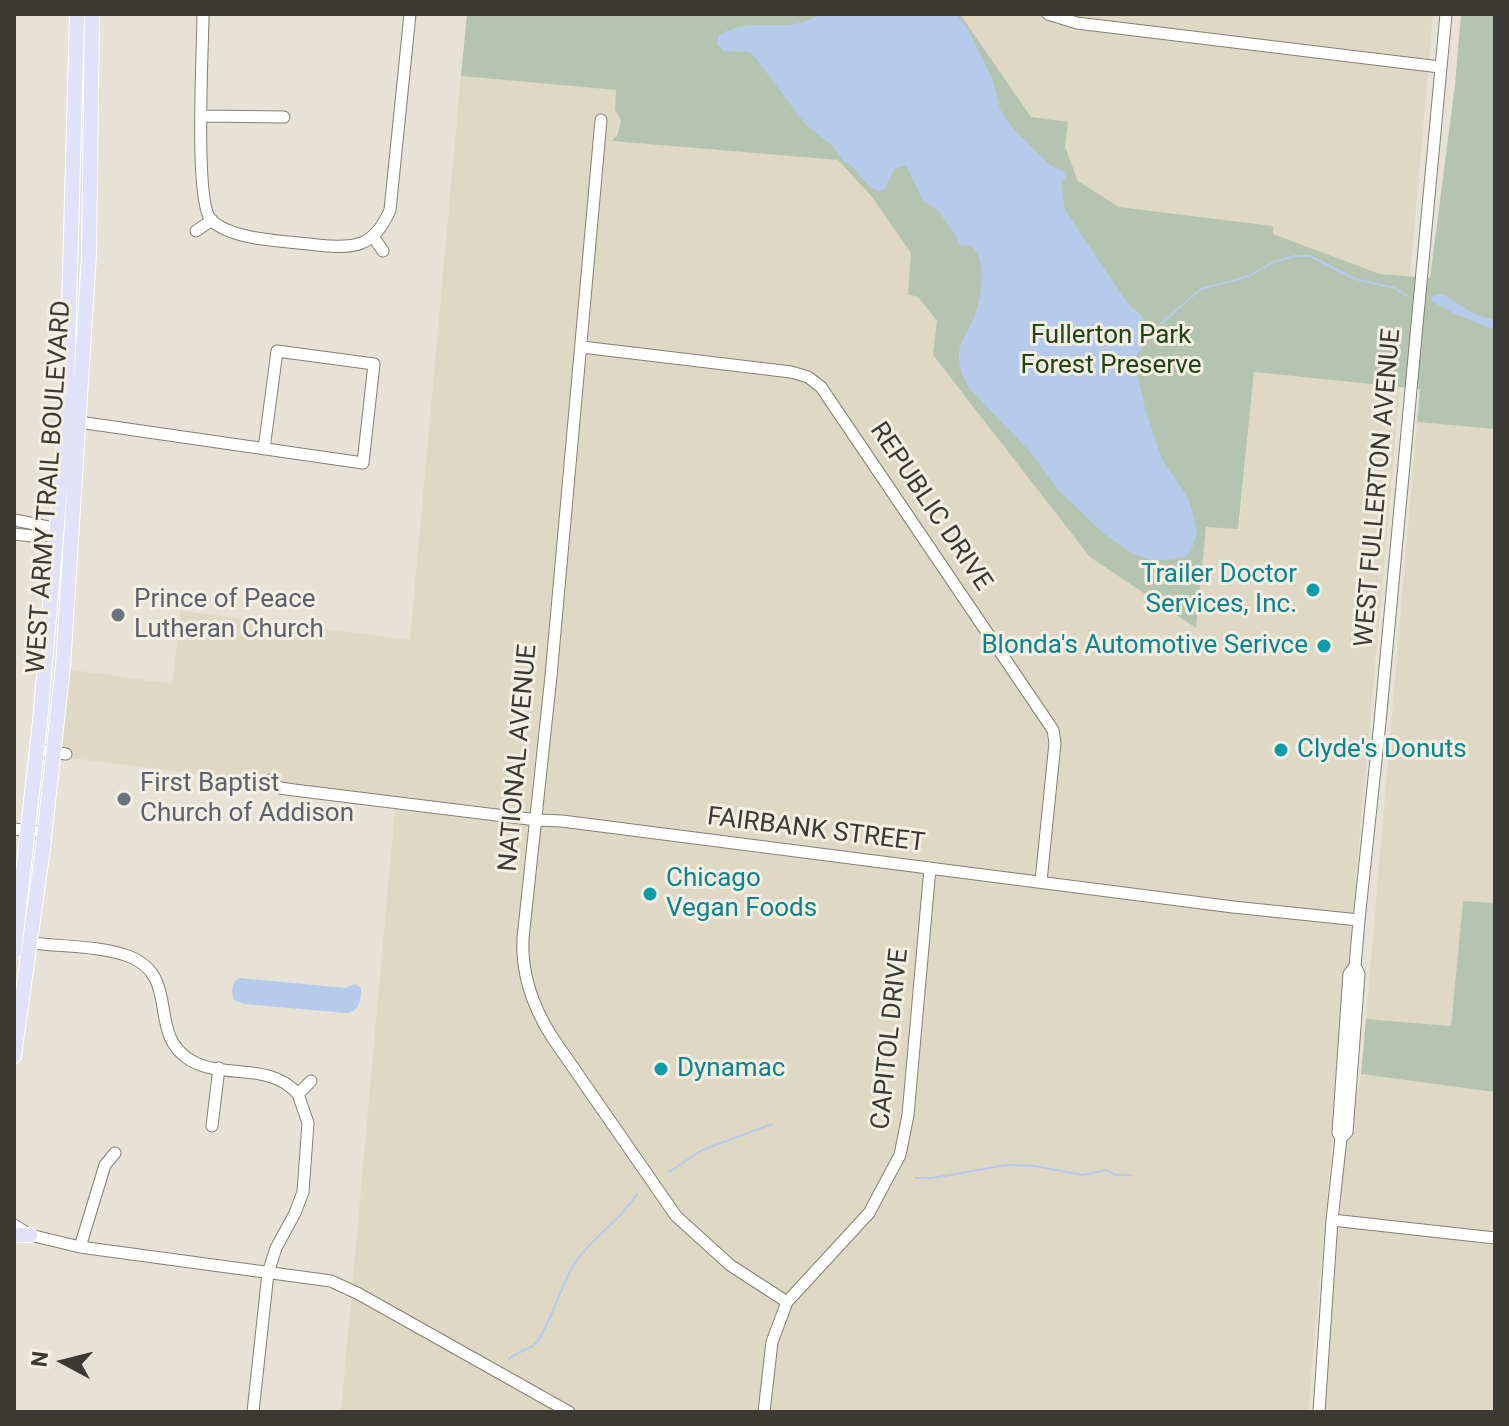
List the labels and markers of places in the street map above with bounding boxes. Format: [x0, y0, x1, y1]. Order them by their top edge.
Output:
place label: Trailer Doctor Services, Inc. [1141, 559, 1297, 620]
marker: Trailer Doctor Services, Inc. [1304, 581, 1322, 599]
place label: Prince of Peace Lutheran Church [134, 584, 324, 646]
marker: Prince of Peace Lutheran Church [109, 606, 127, 624]
place label: Blonda's Automotive Serivce [981, 630, 1308, 662]
marker: Blonda's Automotive Serivce [1315, 637, 1333, 655]
place label: Clyde's Donuts [1297, 734, 1467, 766]
marker: Clyde's Donuts [1272, 741, 1290, 759]
place label: First Baptist Church of Addison [140, 768, 354, 830]
marker: First Baptist Church of Addison [115, 790, 133, 808]
place label: Chicago Vegan Foods [666, 863, 817, 924]
marker: Chicago Vegan Foods [641, 885, 659, 903]
place label: Dynamac [677, 1053, 785, 1085]
marker: Dynamac [652, 1060, 670, 1078]

